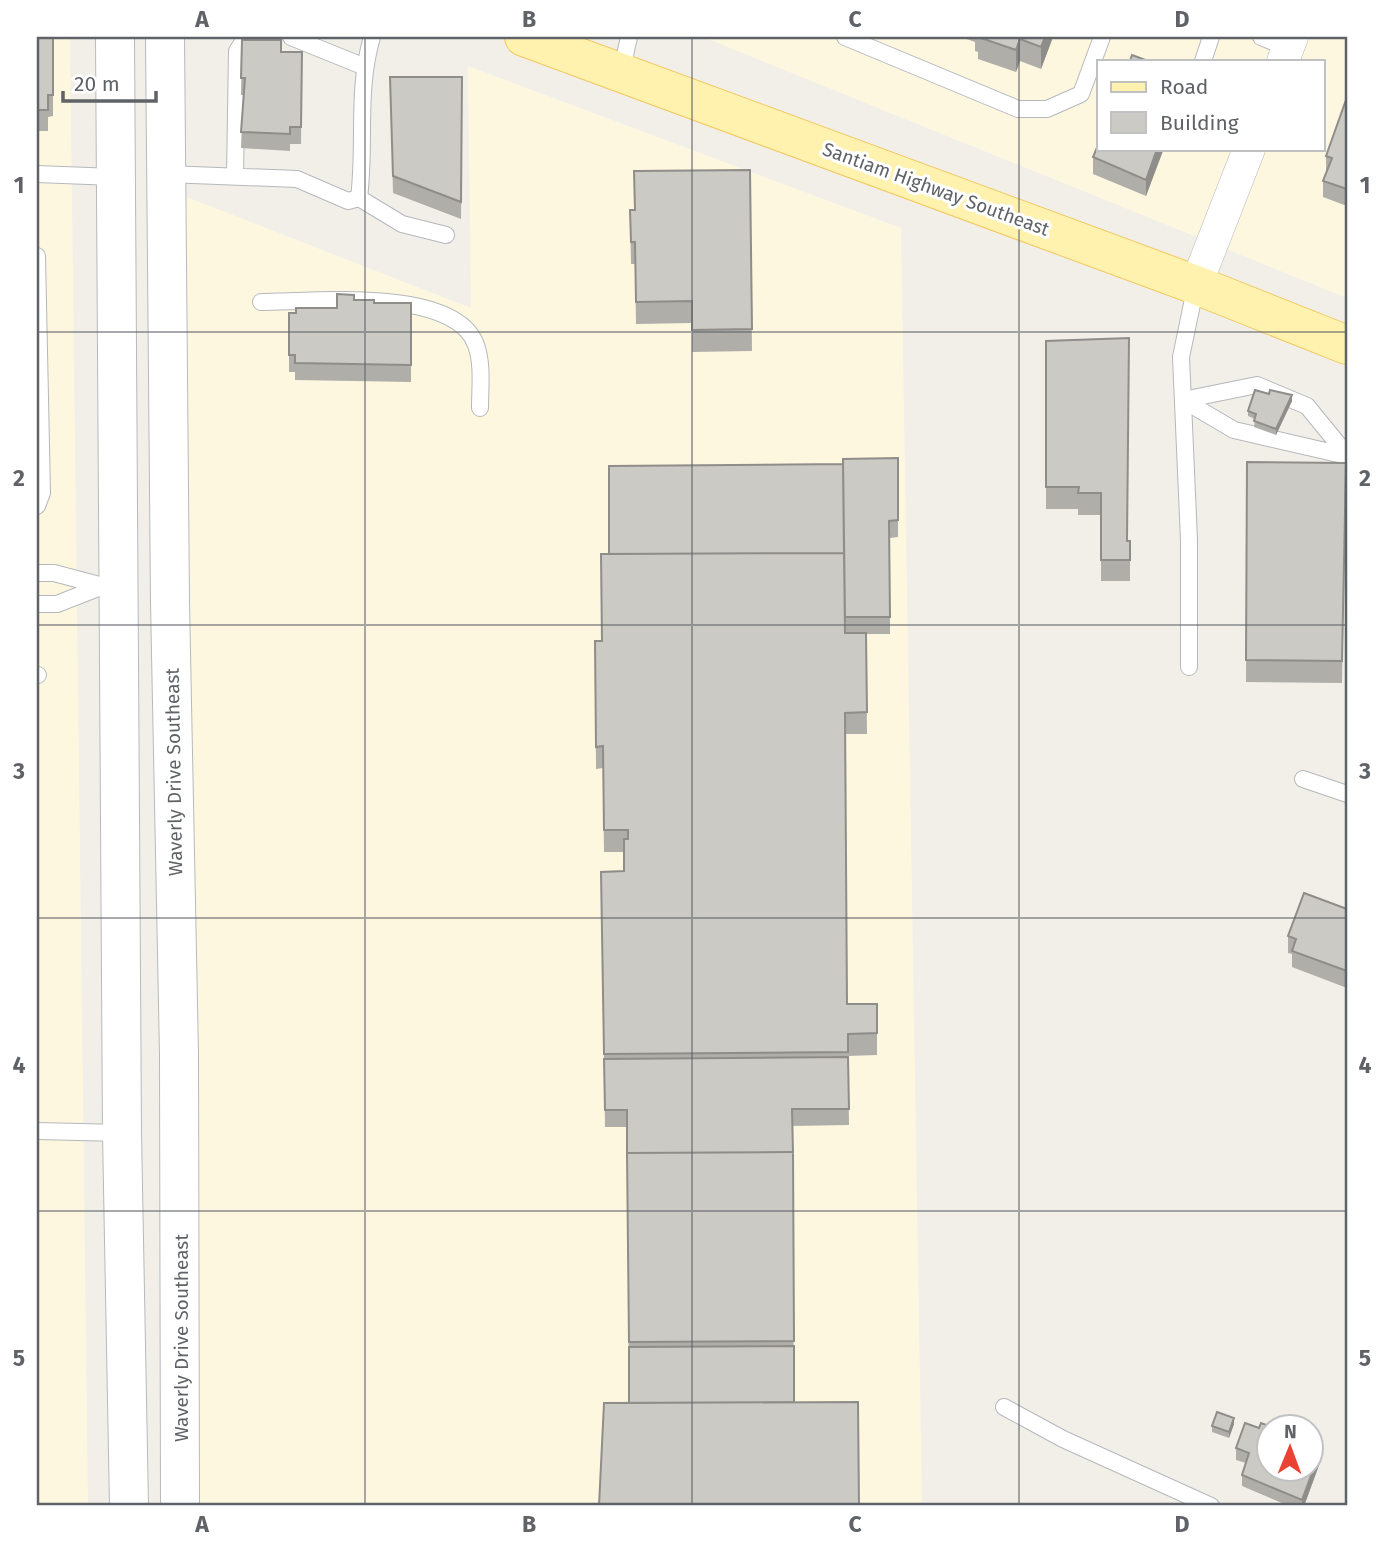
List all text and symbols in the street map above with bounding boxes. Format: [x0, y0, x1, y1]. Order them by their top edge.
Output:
text: A [194, 5, 209, 33]
text: B [522, 5, 536, 33]
text: C [848, 5, 862, 33]
text: D [1175, 5, 1190, 33]
scale bar [63, 60, 156, 104]
legend [1097, 60, 1324, 150]
text: 20 m [74, 71, 120, 97]
text: Road [1160, 74, 1208, 100]
text: Building [1160, 110, 1239, 136]
street label: Santiam Highway Southeast [820, 137, 1053, 241]
text: 1 [14, 171, 24, 199]
text: 1 [1360, 171, 1370, 199]
text: 2 [13, 464, 25, 492]
text: 2 [1359, 464, 1371, 492]
street label: Waverly Drive Southeast [161, 668, 187, 876]
text: 3 [12, 757, 25, 785]
text: 3 [1358, 757, 1371, 785]
text: 4 [13, 1051, 26, 1079]
text: 4 [1359, 1051, 1372, 1079]
street label: Waverly Drive Southeast [170, 1234, 193, 1442]
text: 5 [13, 1344, 25, 1372]
text: 5 [1359, 1344, 1371, 1372]
north arrow [1254, 1414, 1324, 1484]
text: N [1284, 1420, 1297, 1443]
text: A [194, 1510, 209, 1538]
text: B [522, 1510, 536, 1538]
text: C [848, 1510, 862, 1538]
text: D [1175, 1510, 1190, 1538]

